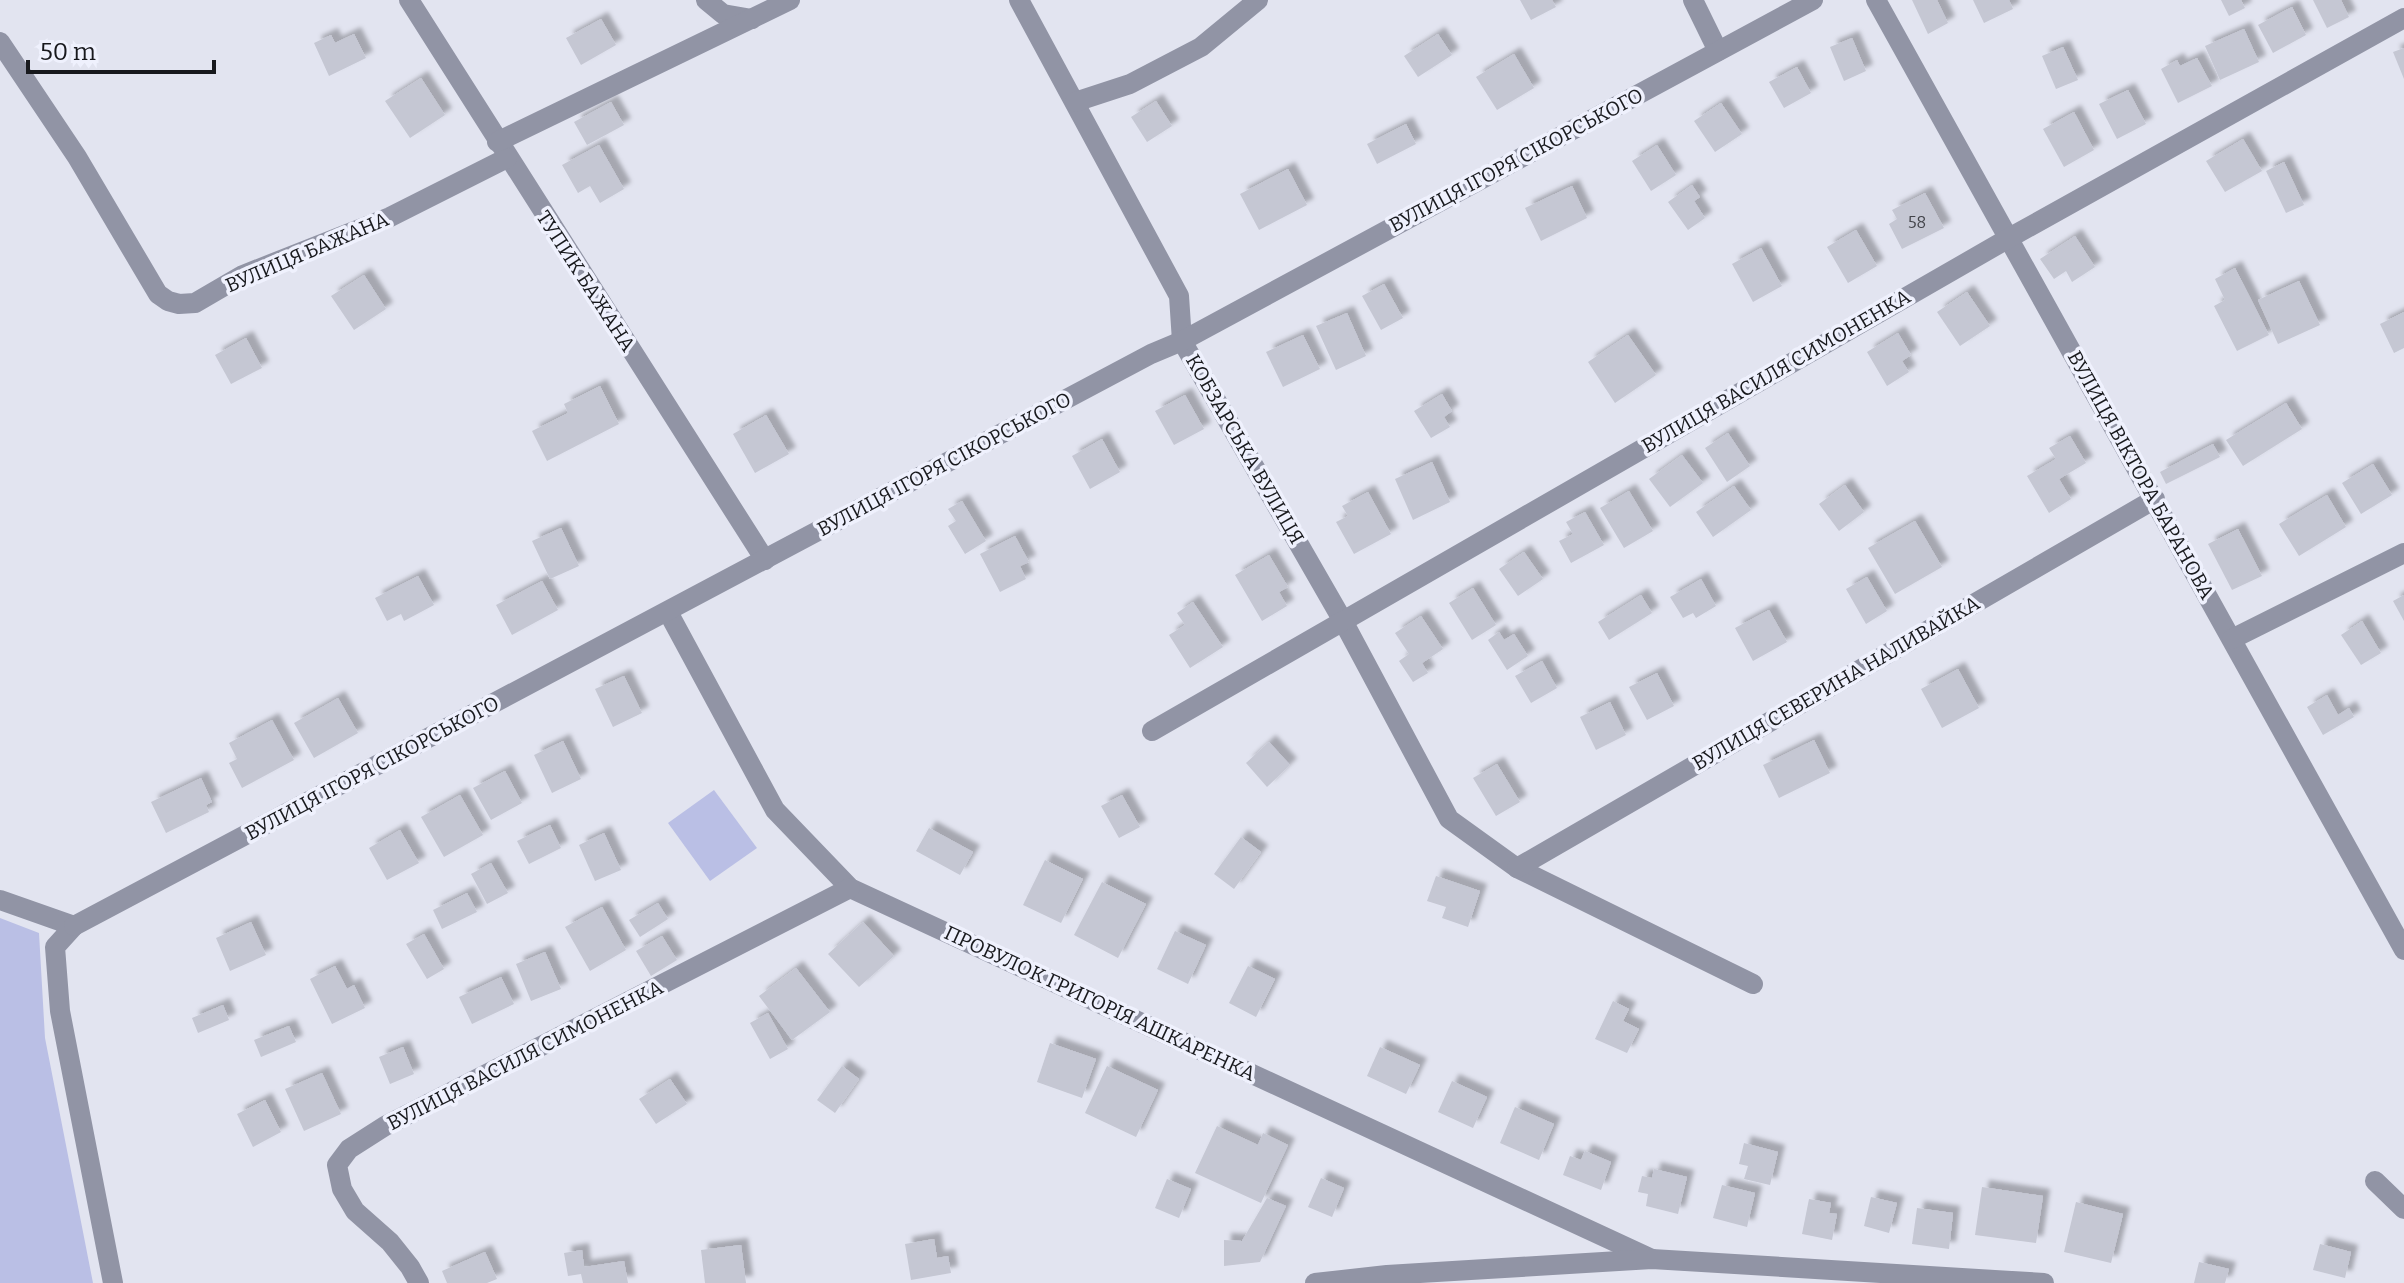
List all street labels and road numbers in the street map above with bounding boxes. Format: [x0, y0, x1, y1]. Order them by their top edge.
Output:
street label: ВУЛИЦЯ ІГОРЯ СІКОРСЬКОГО [1385, 83, 1647, 237]
street label: ВУЛИЦЯ БАЖАНА [222, 206, 393, 297]
street label: ТУПИК БАЖАНА [532, 206, 641, 357]
street label: ВУЛИЦЯ ВАСИЛЯ СИМОНЕНКА [1637, 284, 1915, 458]
street label: ВУЛИЦЯ ВІКТОРА БАРАНОВА [2063, 347, 2220, 604]
street label: КОБЗАРСЬКА ВУЛИЦЯ [1181, 350, 1309, 548]
street label: ВУЛИЦЯ ІГОРЯ СІКОРСЬКОГО [813, 387, 1075, 541]
street label: ВУЛИЦЯ СЕВЕРИНА НАЛИВАЙКА [1688, 590, 1984, 775]
street label: ВУЛИЦЯ ІГОРЯ СІКОРСЬКОГО [241, 691, 503, 845]
street label: ПРОВУЛОК ГРИГОРІЯ АШКАРЕНКА [941, 920, 1260, 1086]
street label: ВУЛИЦЯ ВАСИЛЯ СИМОНЕНКА [383, 974, 668, 1135]

